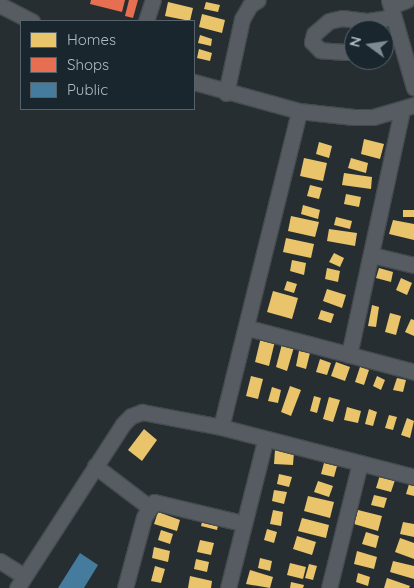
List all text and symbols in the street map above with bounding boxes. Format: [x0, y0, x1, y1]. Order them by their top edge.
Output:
legend [20, 20, 195, 110]
north arrow [344, 20, 394, 70]
text: Homes [67, 30, 116, 49]
text: N [345, 34, 365, 49]
text: Shops [67, 55, 109, 74]
text: Public [67, 80, 108, 99]

